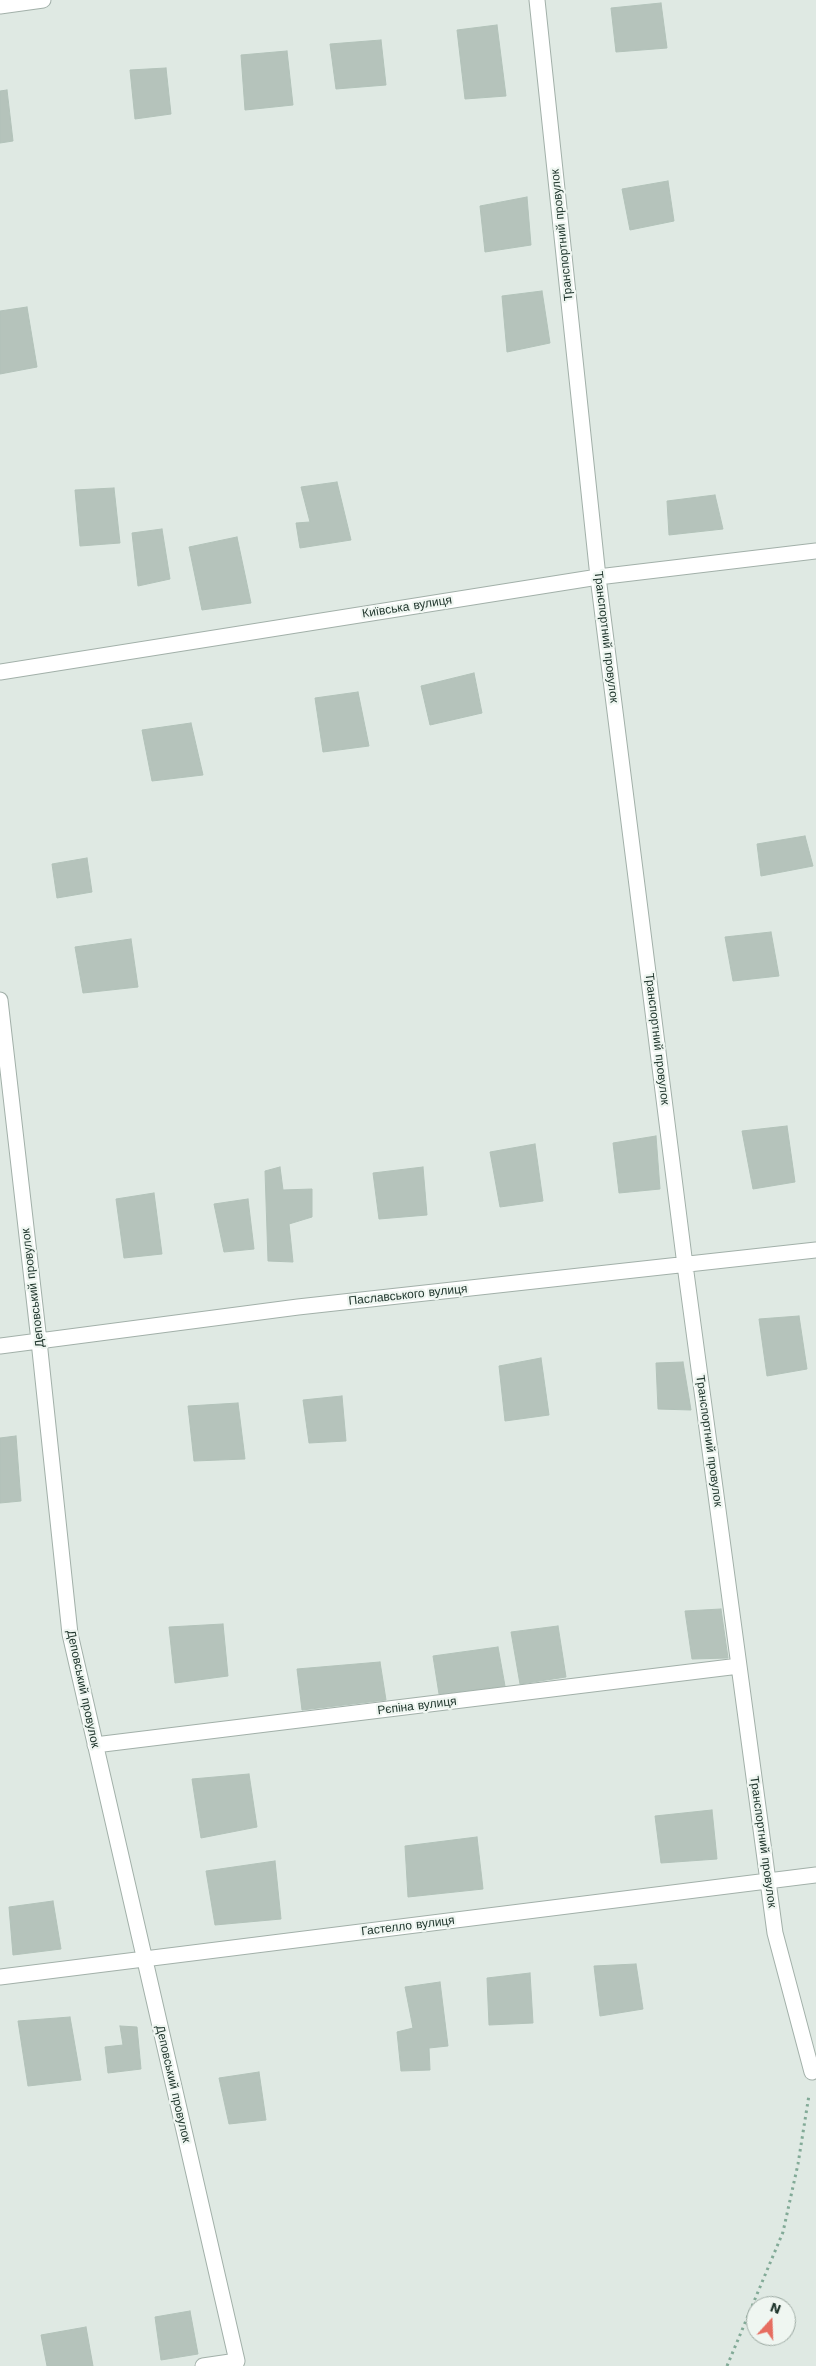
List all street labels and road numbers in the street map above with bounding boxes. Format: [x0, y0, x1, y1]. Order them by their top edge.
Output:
street label: Транспортний провулок [548, 168, 576, 302]
street label: Транспортний провулок [591, 570, 621, 704]
street label: Київська вулиця [361, 593, 453, 621]
street label: Транспортний провулок [642, 972, 672, 1106]
street label: Деповський провулок [19, 1228, 47, 1348]
street label: Паславського вулиця [348, 1282, 468, 1308]
street label: Транспортний провулок [693, 1374, 725, 1508]
street label: Деповський провулок [63, 1629, 103, 1749]
street label: Рєпіна вулиця [377, 1694, 457, 1718]
street label: Транспортний провулок [747, 1775, 779, 1909]
street label: Гастелло вулиця [360, 1913, 456, 1939]
street label: Деповський провулок [152, 2024, 194, 2144]

